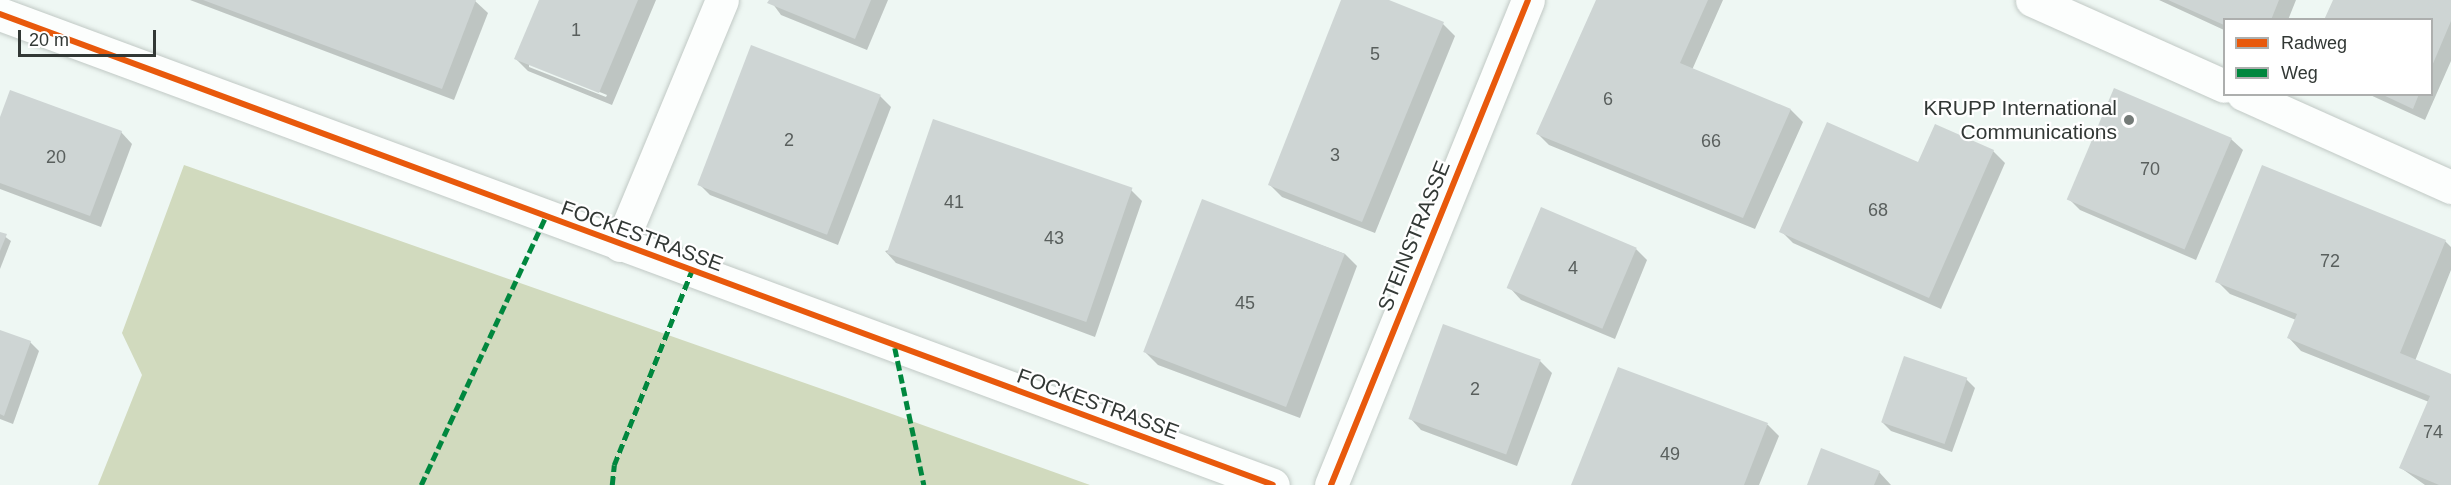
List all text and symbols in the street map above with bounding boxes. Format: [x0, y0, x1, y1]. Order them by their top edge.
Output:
scale bar [21, 18, 159, 56]
legend [2223, 18, 2433, 96]
house number: 1 [571, 19, 581, 41]
text: 20 m [29, 30, 69, 50]
text: Radweg [2281, 33, 2347, 53]
house number: 5 [1370, 43, 1380, 65]
text: Weg [2281, 63, 2318, 83]
house number: 6 [1603, 88, 1613, 110]
place label: KRUPP International Communications [1923, 95, 2117, 145]
marker: KRUPP International Communications [2122, 113, 2136, 127]
house number: 2 [784, 129, 794, 151]
house number: 66 [1701, 130, 1721, 152]
house number: 3 [1330, 144, 1340, 166]
house number: 20 [46, 146, 66, 168]
street label: STEINSTRASSE [1372, 157, 1456, 315]
house number: 70 [2140, 158, 2160, 180]
house number: 41 [944, 191, 964, 213]
street label: FOCKESTRASSE [558, 195, 726, 277]
house number: 68 [1868, 199, 1888, 221]
house number: 43 [1044, 227, 1064, 249]
house number: 72 [2320, 250, 2340, 272]
house number: 4 [1568, 257, 1578, 279]
house number: 45 [1235, 292, 1255, 314]
street label: FOCKESTRASSE [1014, 363, 1182, 445]
house number: 2 [1470, 378, 1480, 400]
house number: 74 [2423, 421, 2443, 443]
house number: 49 [1660, 443, 1680, 465]

